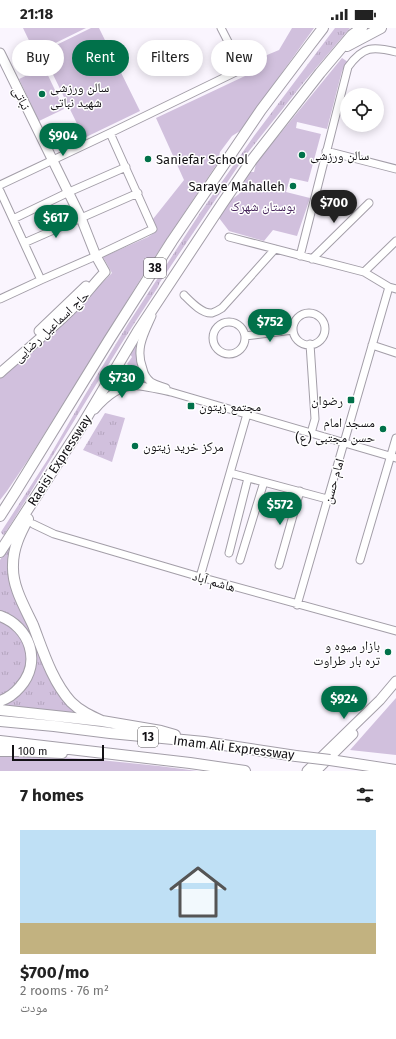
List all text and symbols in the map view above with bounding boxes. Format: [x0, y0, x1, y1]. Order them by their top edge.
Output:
text: 21:18 [20, 5, 53, 23]
chip: Buy [12, 40, 64, 76]
chip: Rent [72, 40, 129, 76]
chip: Filters [137, 40, 203, 76]
chip: New [211, 40, 267, 76]
place label: سالن ورزشی شهید نباتی [50, 80, 109, 111]
street label: نباتی [9, 84, 34, 113]
map controls [340, 88, 384, 132]
button: locate [340, 88, 384, 132]
marker: سالن ورزشی شهید نباتی [37, 89, 47, 99]
pin: $904 [39, 123, 87, 157]
text: $904 [48, 128, 78, 143]
place label: سالن ورزشی [310, 148, 369, 164]
marker: سالن ورزشی [297, 150, 307, 160]
place label: Saniefar School [156, 152, 248, 167]
marker: Saniefar School [143, 154, 153, 164]
place label: Saraye Mahalleh [189, 179, 285, 194]
marker: Saraye Mahalleh [288, 181, 298, 191]
pin: $700 [310, 190, 358, 224]
text: $700 [320, 195, 348, 210]
park label: بوستان شهرک [230, 199, 296, 215]
pin: $617 [32, 205, 80, 239]
text: $617 [43, 210, 69, 225]
road number: 38 [144, 258, 166, 278]
street label: حاج اسماعیل رضایی [10, 288, 94, 367]
pin: $752 [246, 309, 294, 343]
text: $752 [257, 314, 283, 329]
pin: $730 [98, 365, 146, 399]
text: $730 [108, 370, 136, 385]
place label: رضوان [311, 393, 343, 409]
marker: رضوان [346, 395, 356, 405]
place label: مجتمع زیتون [199, 399, 261, 416]
marker: مجتمع زیتون [186, 401, 196, 411]
street label: Raeisi Expressway [24, 411, 95, 509]
place label: مسجد امام حسن مجتبی (ع) [295, 415, 375, 447]
marker: مسجد امام حسن مجتبی (ع) [378, 424, 388, 434]
place label: مرکز خرید زیتون [143, 439, 224, 455]
marker: مرکز خرید زیتون [130, 441, 140, 451]
street label: امام حسن [320, 457, 348, 506]
pin: $572 [256, 492, 304, 526]
text: $572 [267, 497, 293, 512]
street label: هاشم آباد [190, 568, 237, 596]
place label: بازار میوه و تره‌ بار طراوت [313, 638, 380, 669]
marker: بازار میوه و تره‌ بار طراوت [383, 647, 393, 657]
pin: $924 [320, 686, 368, 720]
text: $924 [330, 691, 358, 706]
road number: 13 [138, 727, 158, 747]
street label: Imam Ali Expressway [172, 733, 296, 762]
scale bar [12, 743, 104, 762]
text: 100 m [18, 745, 47, 758]
icon: filters [354, 784, 376, 806]
text: 7 homes [20, 785, 84, 806]
icon: home [162, 856, 234, 928]
text: $700/mo [20, 962, 89, 983]
text: 2 rooms · 76 m² [20, 983, 109, 998]
text: مودت [20, 1000, 47, 1015]

